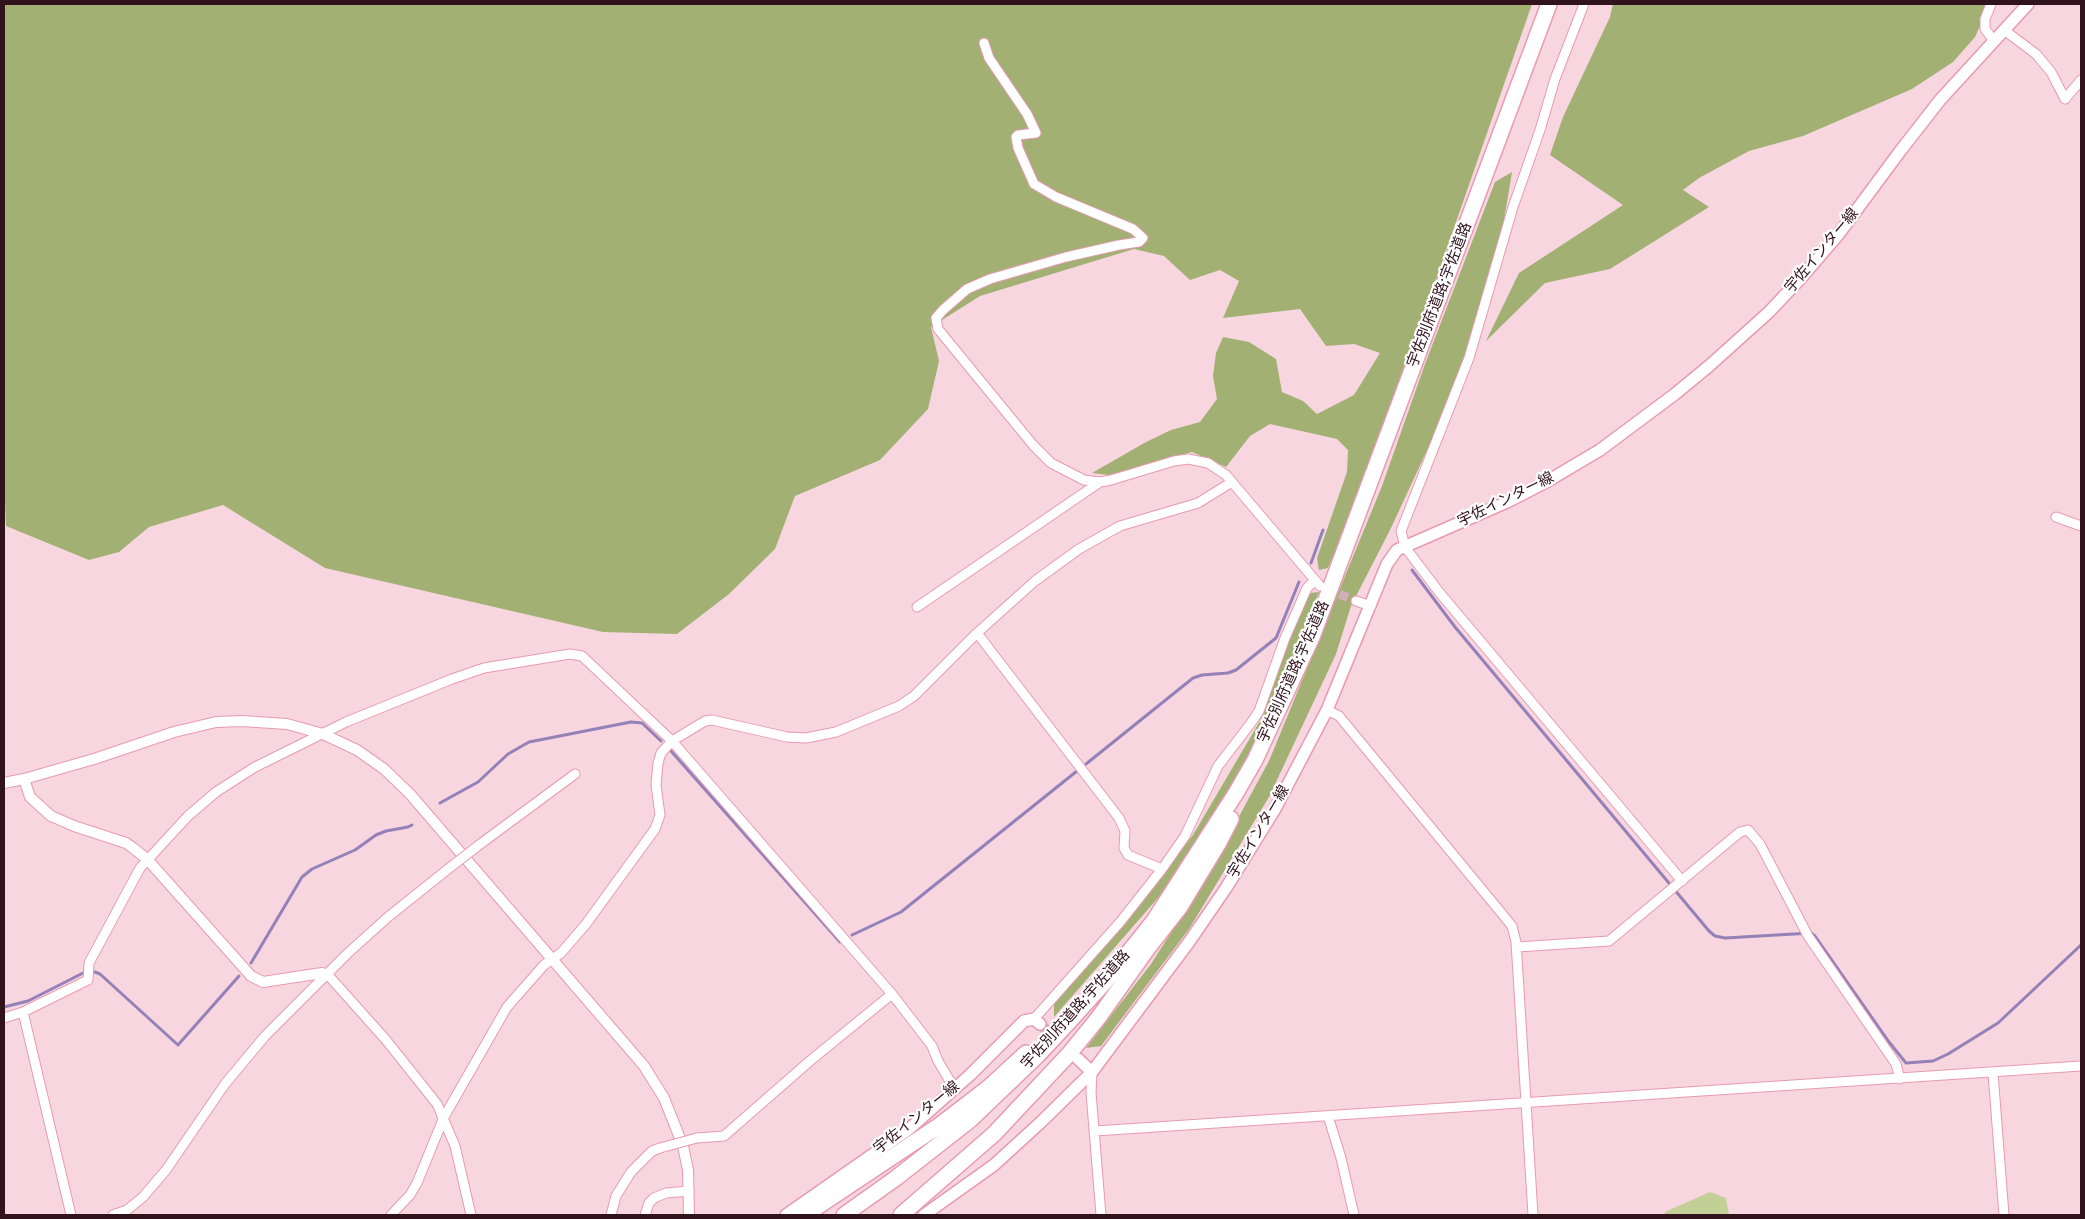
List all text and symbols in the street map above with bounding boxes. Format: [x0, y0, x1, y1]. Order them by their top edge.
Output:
street label: 宇佐インター線 [1781, 205, 1863, 297]
street label: 宇佐別府道路;宇佐道路 [1404, 220, 1476, 370]
street label: 宇佐インター線 [1455, 469, 1557, 531]
street label: 宇佐別府道路;宇佐道路 [1254, 598, 1334, 746]
street label: 宇佐インター線 [1224, 782, 1294, 882]
street label: 宇佐別府道路;宇佐道路 [1018, 947, 1134, 1073]
street label: 宇佐インター線 [871, 1078, 963, 1158]

